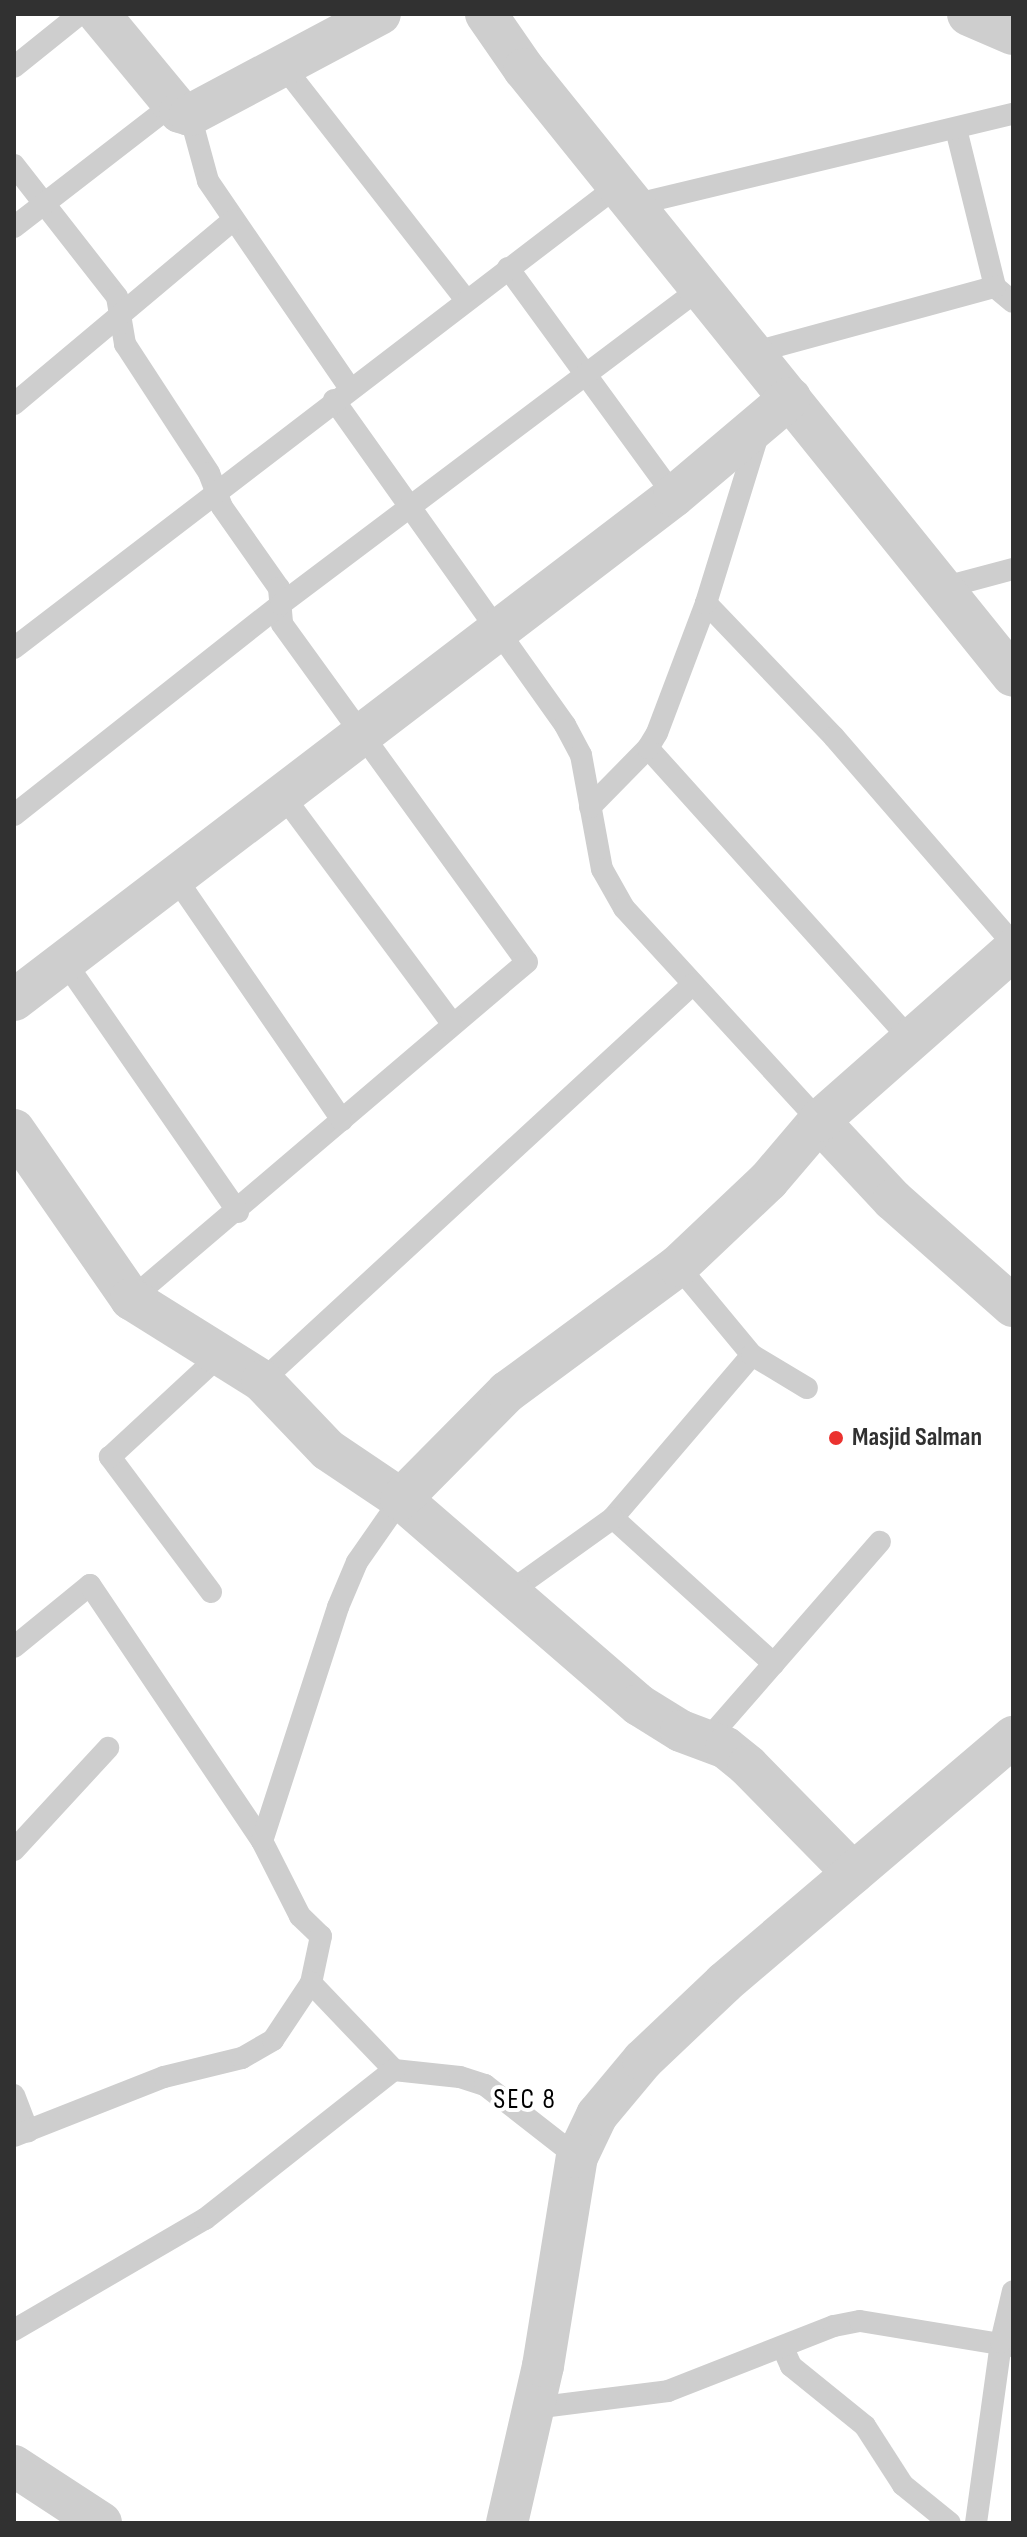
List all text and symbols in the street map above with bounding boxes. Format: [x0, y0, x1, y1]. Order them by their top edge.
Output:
place label: Masjid Salman [852, 1422, 982, 1454]
marker: Masjid Salman [827, 1429, 845, 1447]
district label: SEC 8 [493, 2083, 557, 2117]

